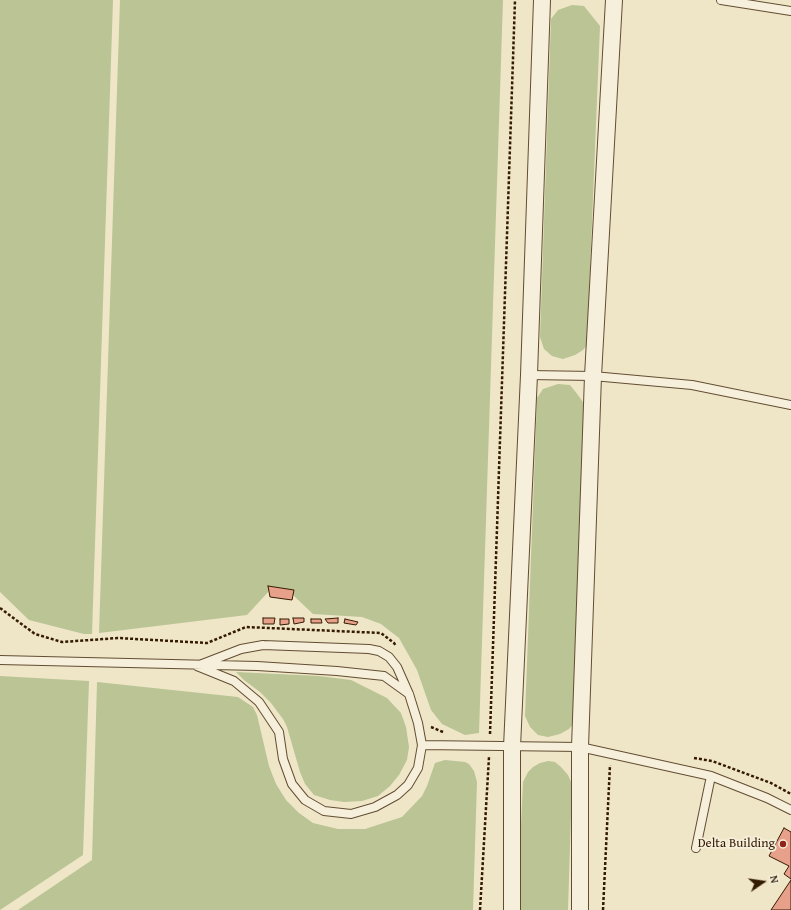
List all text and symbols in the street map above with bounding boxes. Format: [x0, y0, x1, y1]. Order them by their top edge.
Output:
place label: Delta Building [698, 836, 775, 852]
marker: Delta Building [778, 839, 788, 849]
north arrow [743, 862, 783, 902]
text: N [766, 874, 783, 885]

